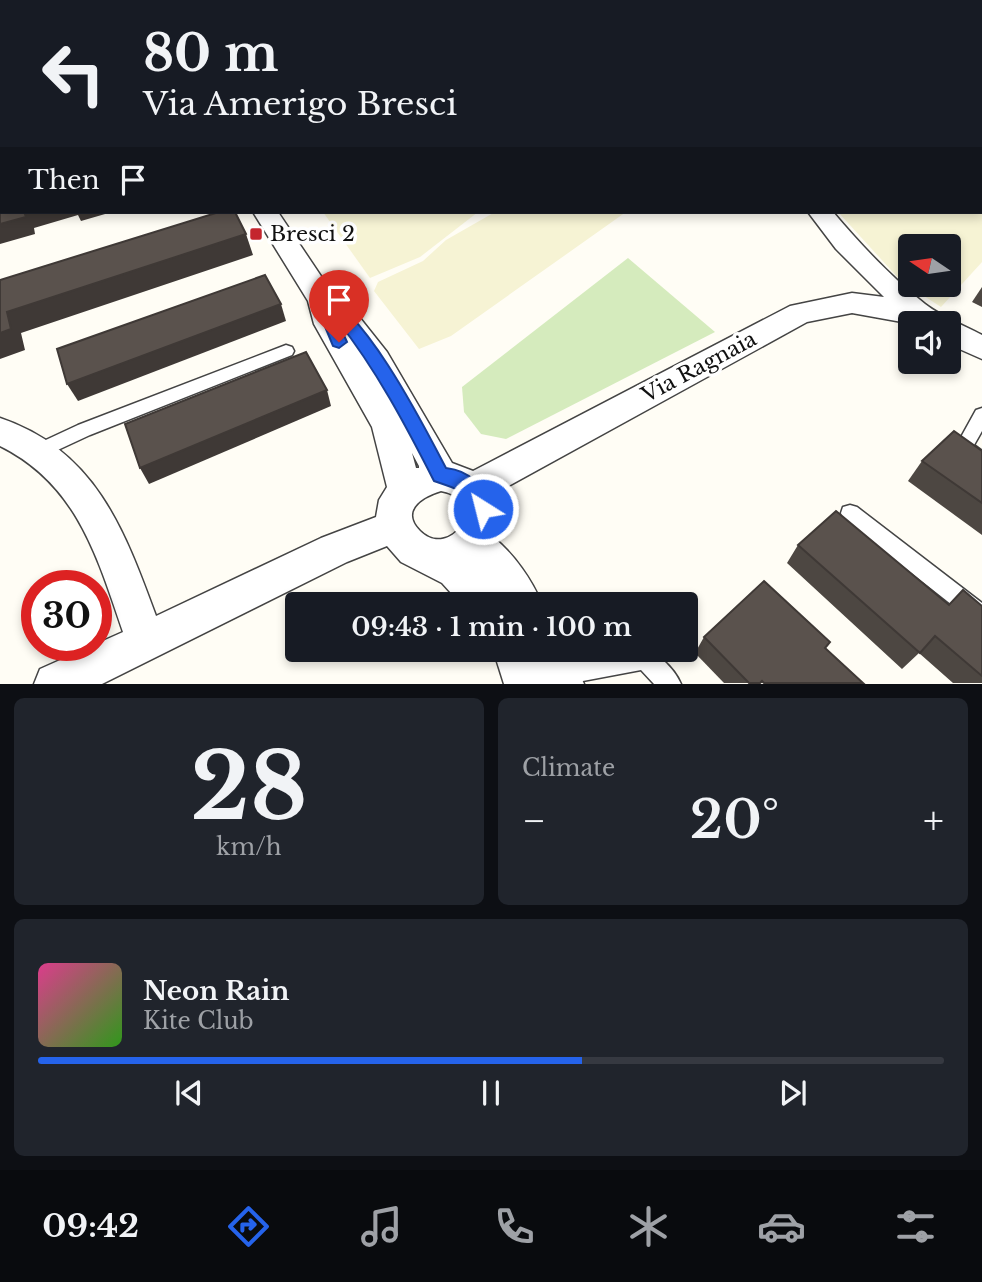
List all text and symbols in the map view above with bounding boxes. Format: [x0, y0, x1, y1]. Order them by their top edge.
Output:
text: 80 m [143, 23, 278, 84]
icon: left [28, 28, 119, 119]
text: Via Amerigo Bresci [143, 84, 457, 124]
icon: arrive [114, 161, 152, 199]
text: Then [28, 164, 100, 196]
place label: Bresci 2 [270, 221, 355, 247]
marker: Bresci 2 [248, 226, 264, 242]
north arrow [898, 234, 961, 298]
map controls [898, 234, 961, 374]
pin [309, 270, 369, 342]
icon: arrive [320, 281, 358, 319]
button: sound [898, 311, 961, 374]
street label: Via Ragnaia [636, 326, 761, 409]
position arrow [446, 472, 520, 546]
speed limit sign: 30 [21, 570, 112, 661]
text: 09:43 · 1 min · 100 m [351, 611, 632, 643]
text: 28 [190, 731, 308, 844]
text: Climate [522, 754, 615, 782]
text: 20° [690, 788, 779, 852]
text: − [522, 797, 546, 844]
text: + [923, 797, 944, 844]
text: km/h [216, 833, 282, 861]
text: Neon Rain [143, 975, 289, 1007]
text: Kite Club [143, 1007, 254, 1035]
icon: previous [170, 1074, 208, 1112]
icon: pause [472, 1074, 510, 1112]
icon: next [774, 1074, 812, 1112]
icon: directions [224, 1202, 273, 1251]
icon: music [357, 1202, 406, 1251]
icon: phone [490, 1202, 539, 1251]
icon: climate [624, 1202, 673, 1251]
icon: car [757, 1202, 806, 1251]
icon: filters [891, 1202, 940, 1251]
text: 09:42 [42, 1206, 139, 1246]

